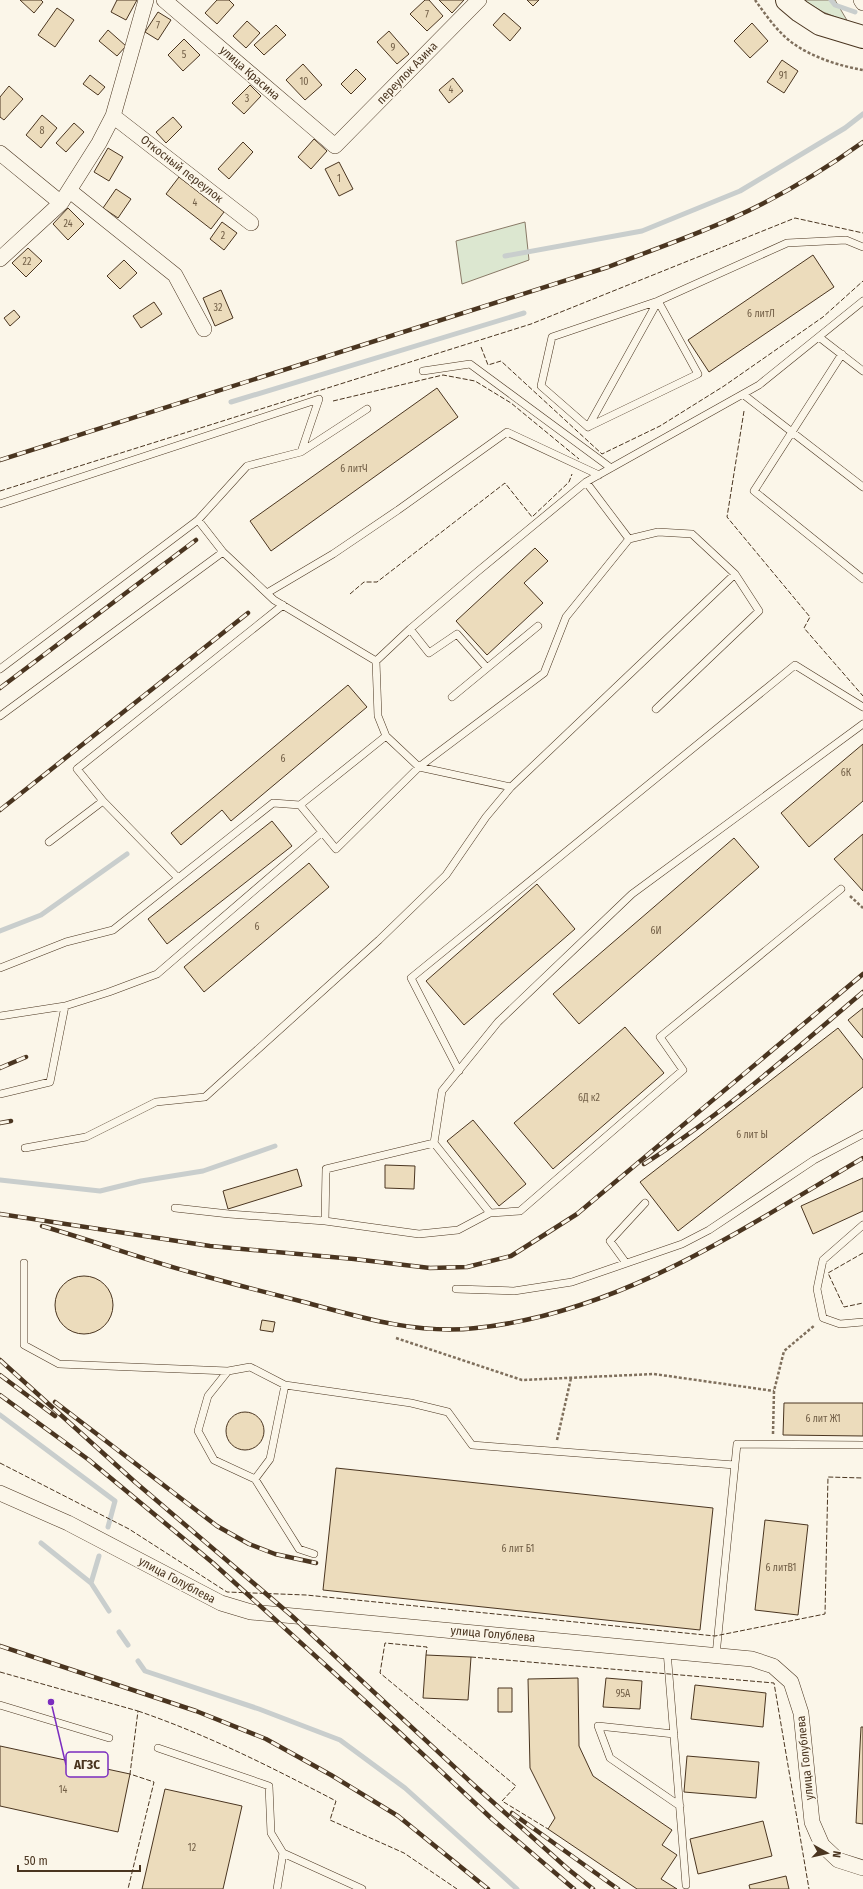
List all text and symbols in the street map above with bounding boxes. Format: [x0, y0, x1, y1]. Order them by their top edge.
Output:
house number: 7 [425, 9, 429, 21]
house number: 7 [156, 20, 160, 32]
street label: переулок Азина [374, 39, 440, 107]
house number: 9 [391, 42, 396, 54]
street label: улица Красина [217, 43, 283, 103]
house number: 5 [182, 49, 187, 61]
house number: 91 [779, 70, 787, 82]
house number: 10 [299, 76, 309, 88]
house number: 4 [449, 84, 454, 96]
house number: 3 [245, 93, 250, 105]
house number: 8 [40, 125, 45, 137]
street label: Откосный переулок [138, 132, 226, 206]
house number: 1 [337, 173, 341, 185]
house number: 4 [193, 197, 198, 209]
house number: 24 [63, 218, 73, 230]
house number: 2 [221, 230, 226, 242]
house number: 22 [23, 256, 32, 268]
house number: 32 [214, 302, 223, 314]
house number: 6 литЛ [747, 308, 775, 320]
house number: 6 литЧ [340, 463, 368, 475]
house number: 6 [281, 753, 286, 765]
house number: 6К [841, 767, 852, 779]
house number: 6 [255, 921, 260, 933]
house number: 6И [650, 925, 662, 937]
house number: 6Д к2 [578, 1092, 601, 1104]
house number: 6 лит Ы [736, 1129, 768, 1141]
house number: 6 лит Ж1 [805, 1413, 841, 1425]
house number: 6 лит Б1 [501, 1543, 535, 1555]
street label: улица Голублева [136, 1554, 218, 1606]
house number: 6 литВ1 [766, 1562, 796, 1574]
street label: улица Голублева [450, 1623, 536, 1645]
house number: 95А [616, 1688, 631, 1700]
street label: улица Голублева [794, 1715, 816, 1801]
callout: АГЗС [66, 1752, 108, 1777]
text: АГЗС [73, 1757, 100, 1772]
house number: 14 [59, 1784, 68, 1796]
north arrow [807, 1833, 847, 1873]
house number: 12 [188, 1842, 197, 1854]
scale bar [18, 1847, 140, 1873]
text: N [830, 1850, 843, 1858]
text: 50 m [24, 1854, 48, 1868]

